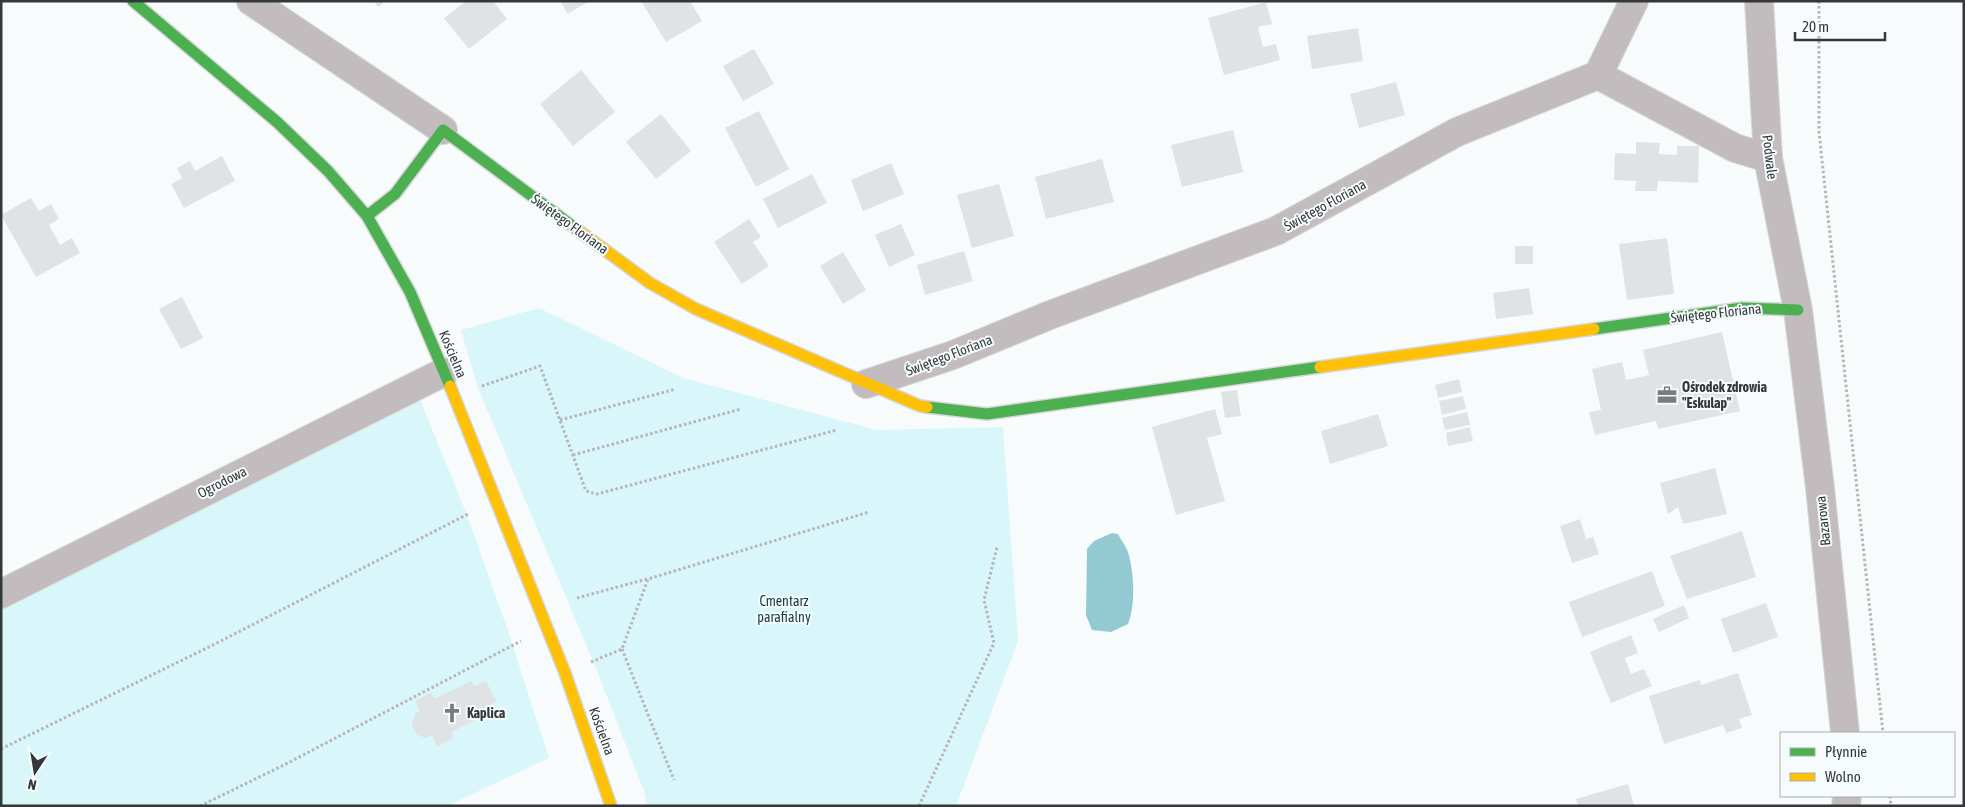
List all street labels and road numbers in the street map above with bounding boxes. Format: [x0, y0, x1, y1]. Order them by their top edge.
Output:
street label: Podwale [1759, 134, 1781, 180]
street label: Świętego Floriana [1281, 176, 1369, 234]
street label: Świętego Floriana [528, 191, 612, 257]
street label: Świętego Floriana [1670, 300, 1762, 326]
street label: Kościelna [436, 328, 470, 380]
street label: Świętego Floriana [904, 331, 994, 379]
street label: Ogrodowa [195, 463, 249, 501]
street label: Bazarowa [1812, 495, 1834, 547]
street label: Kościelna [586, 705, 618, 757]

